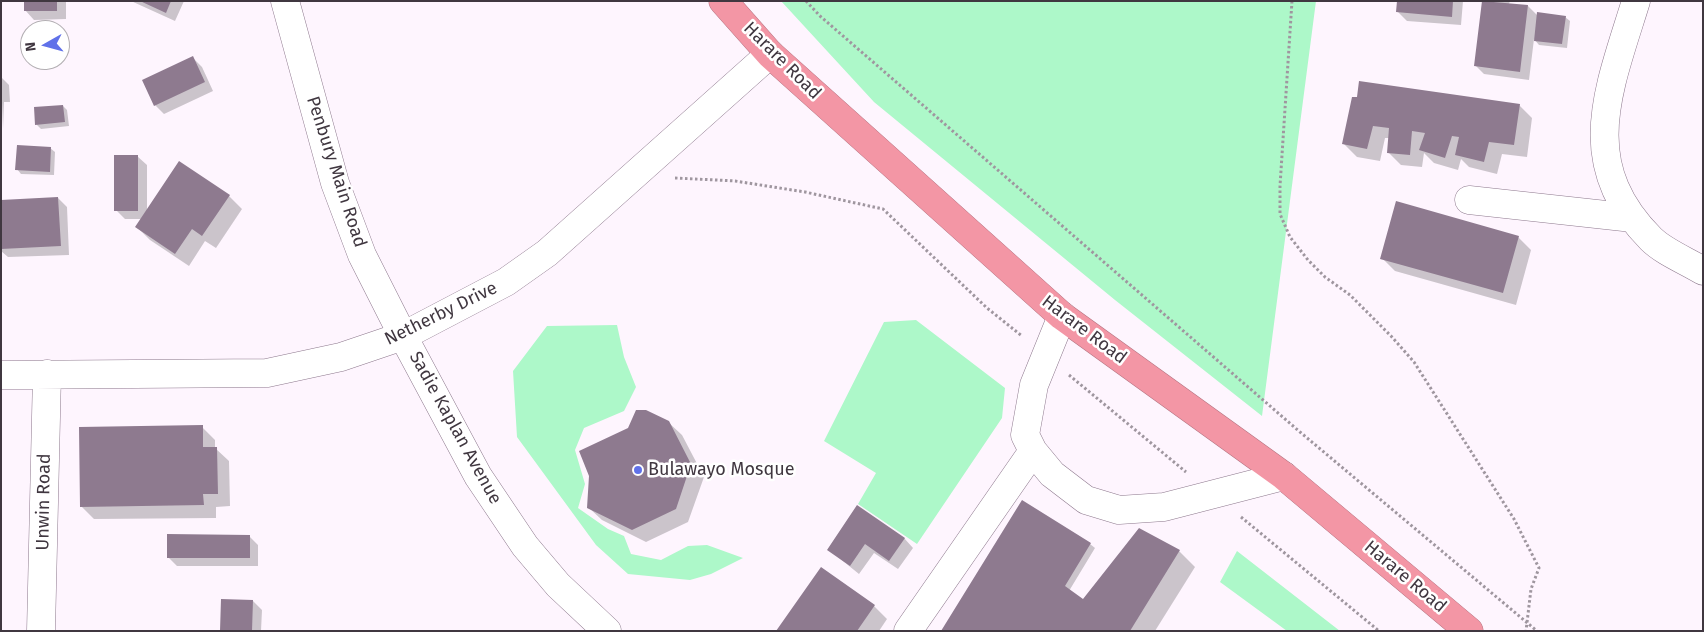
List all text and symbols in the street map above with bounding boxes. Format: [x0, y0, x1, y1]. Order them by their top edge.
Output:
street label: Harare Road [739, 18, 825, 104]
north arrow [20, 20, 70, 70]
text: N [22, 41, 40, 52]
street label: Penbury Main Road [301, 94, 371, 250]
street label: Netherby Drive [381, 277, 501, 351]
street label: Harare Road [1037, 291, 1131, 369]
street label: Sadie Kaplan Avenue [404, 348, 506, 508]
street label: Unwin Road [32, 453, 56, 551]
place label: Bulawayo Mosque [648, 459, 795, 481]
marker: Bulawayo Mosque [632, 464, 644, 476]
street label: Harare Road [1360, 536, 1450, 618]

